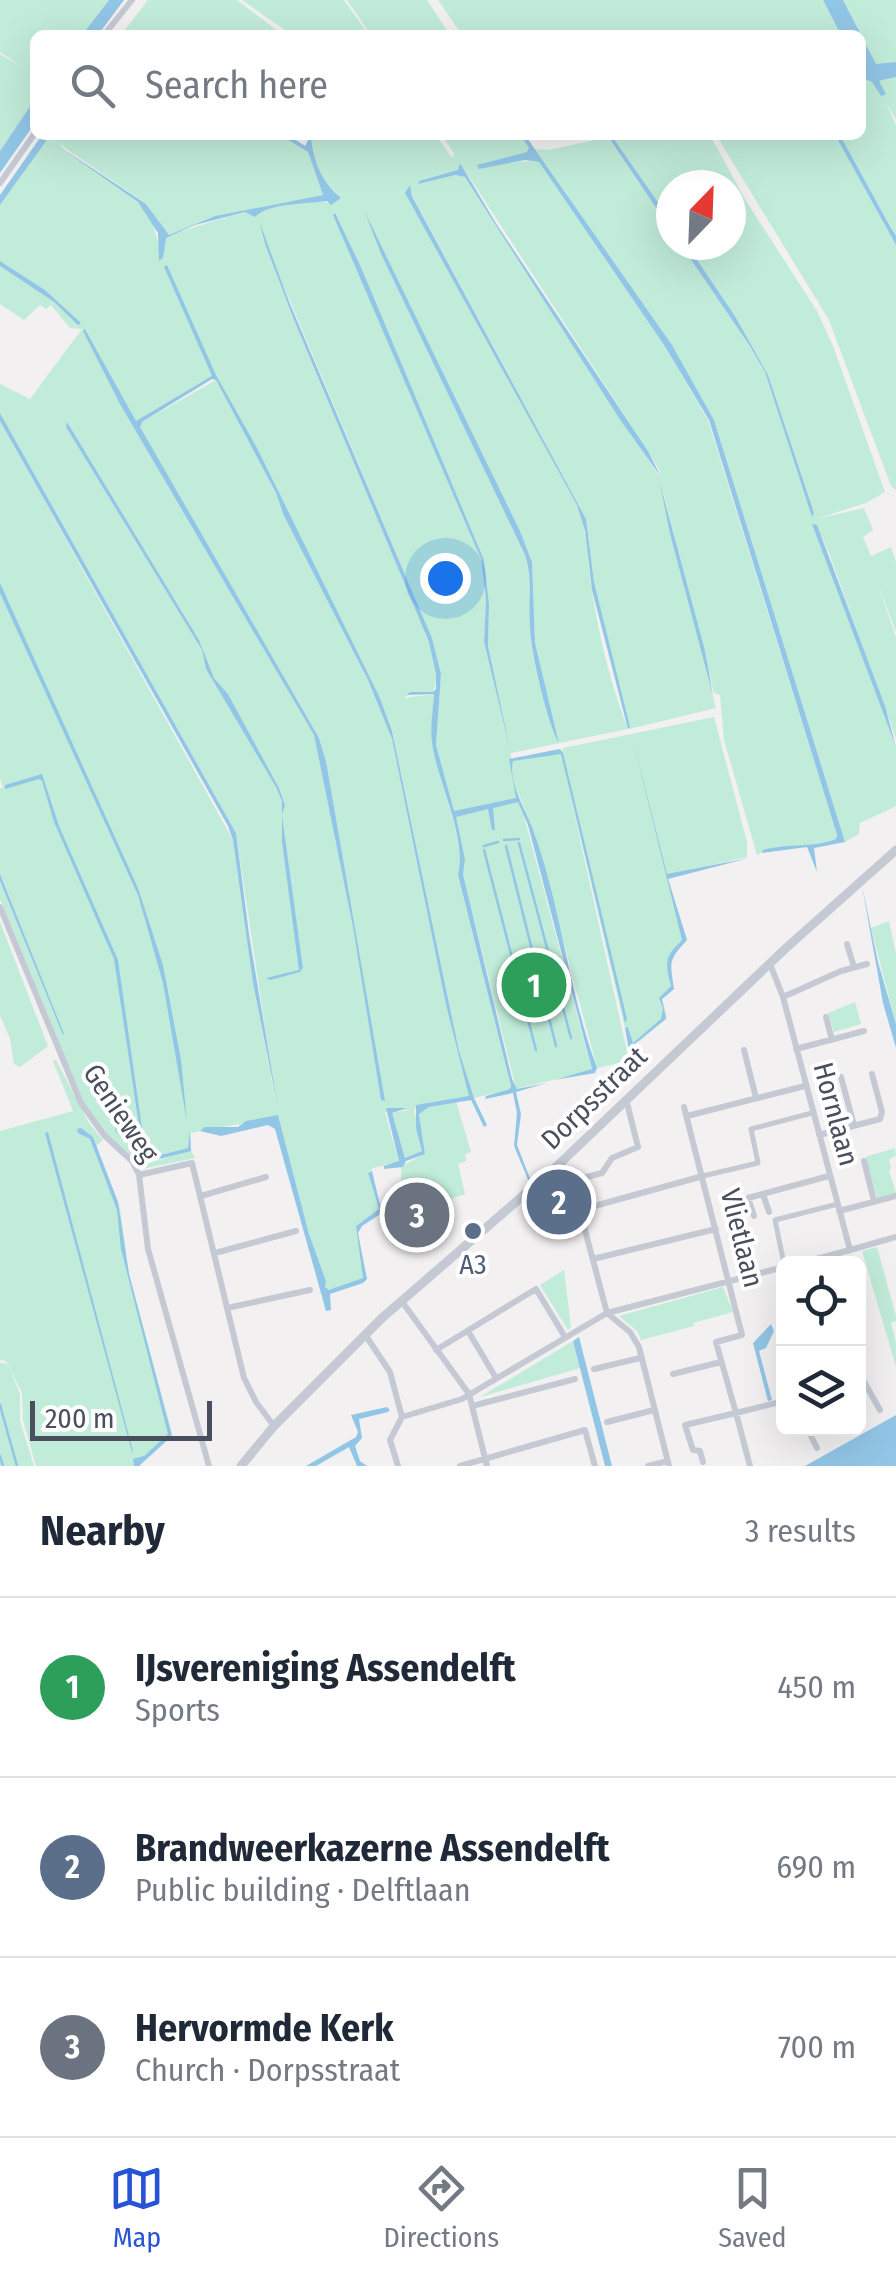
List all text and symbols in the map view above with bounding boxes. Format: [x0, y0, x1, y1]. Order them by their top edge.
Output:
search box [30, 30, 866, 140]
icon: search [65, 58, 120, 113]
text: Search here [145, 62, 328, 108]
north arrow [656, 170, 746, 260]
your location [420, 553, 471, 604]
pin: 1 [502, 948, 566, 1022]
street label: Dorpsstraat [534, 1039, 654, 1156]
street label: Genieweg [76, 1058, 166, 1169]
street label: Hornlaan [806, 1059, 866, 1169]
pin: 2 [526, 1164, 592, 1240]
pin: 3 [384, 1178, 450, 1252]
street label: Vlietlaan [714, 1185, 770, 1291]
marker: A3 [462, 1220, 484, 1242]
place label: A3 [459, 1248, 487, 1281]
map controls [776, 1256, 866, 1436]
button: locate [776, 1256, 866, 1346]
button: layers [776, 1346, 866, 1436]
scale bar [30, 1396, 212, 1440]
text: 200 m [45, 1402, 115, 1435]
text: Nearby [40, 1506, 165, 1556]
text: 3 results [745, 1512, 856, 1550]
text: IJsvereniging Assendelft [135, 1645, 516, 1691]
text: 1 [66, 1668, 79, 1706]
text: 450 m [777, 1668, 856, 1706]
text: Sports [135, 1691, 220, 1729]
text: Brandweerkazerne Assendelft [135, 1825, 610, 1871]
text: 2 [65, 1848, 80, 1886]
text: 690 m [776, 1848, 856, 1886]
text: Public building · Delftlaan [135, 1871, 471, 1909]
text: Hervormde Kerk [135, 2005, 394, 2051]
text: 3 [65, 2028, 80, 2066]
text: 700 m [778, 2028, 856, 2066]
text: Church · Dorpsstraat [135, 2051, 400, 2089]
tab: Map [109, 2161, 164, 2254]
tab: Directions [383, 2161, 499, 2254]
tab: Saved [718, 2161, 787, 2254]

